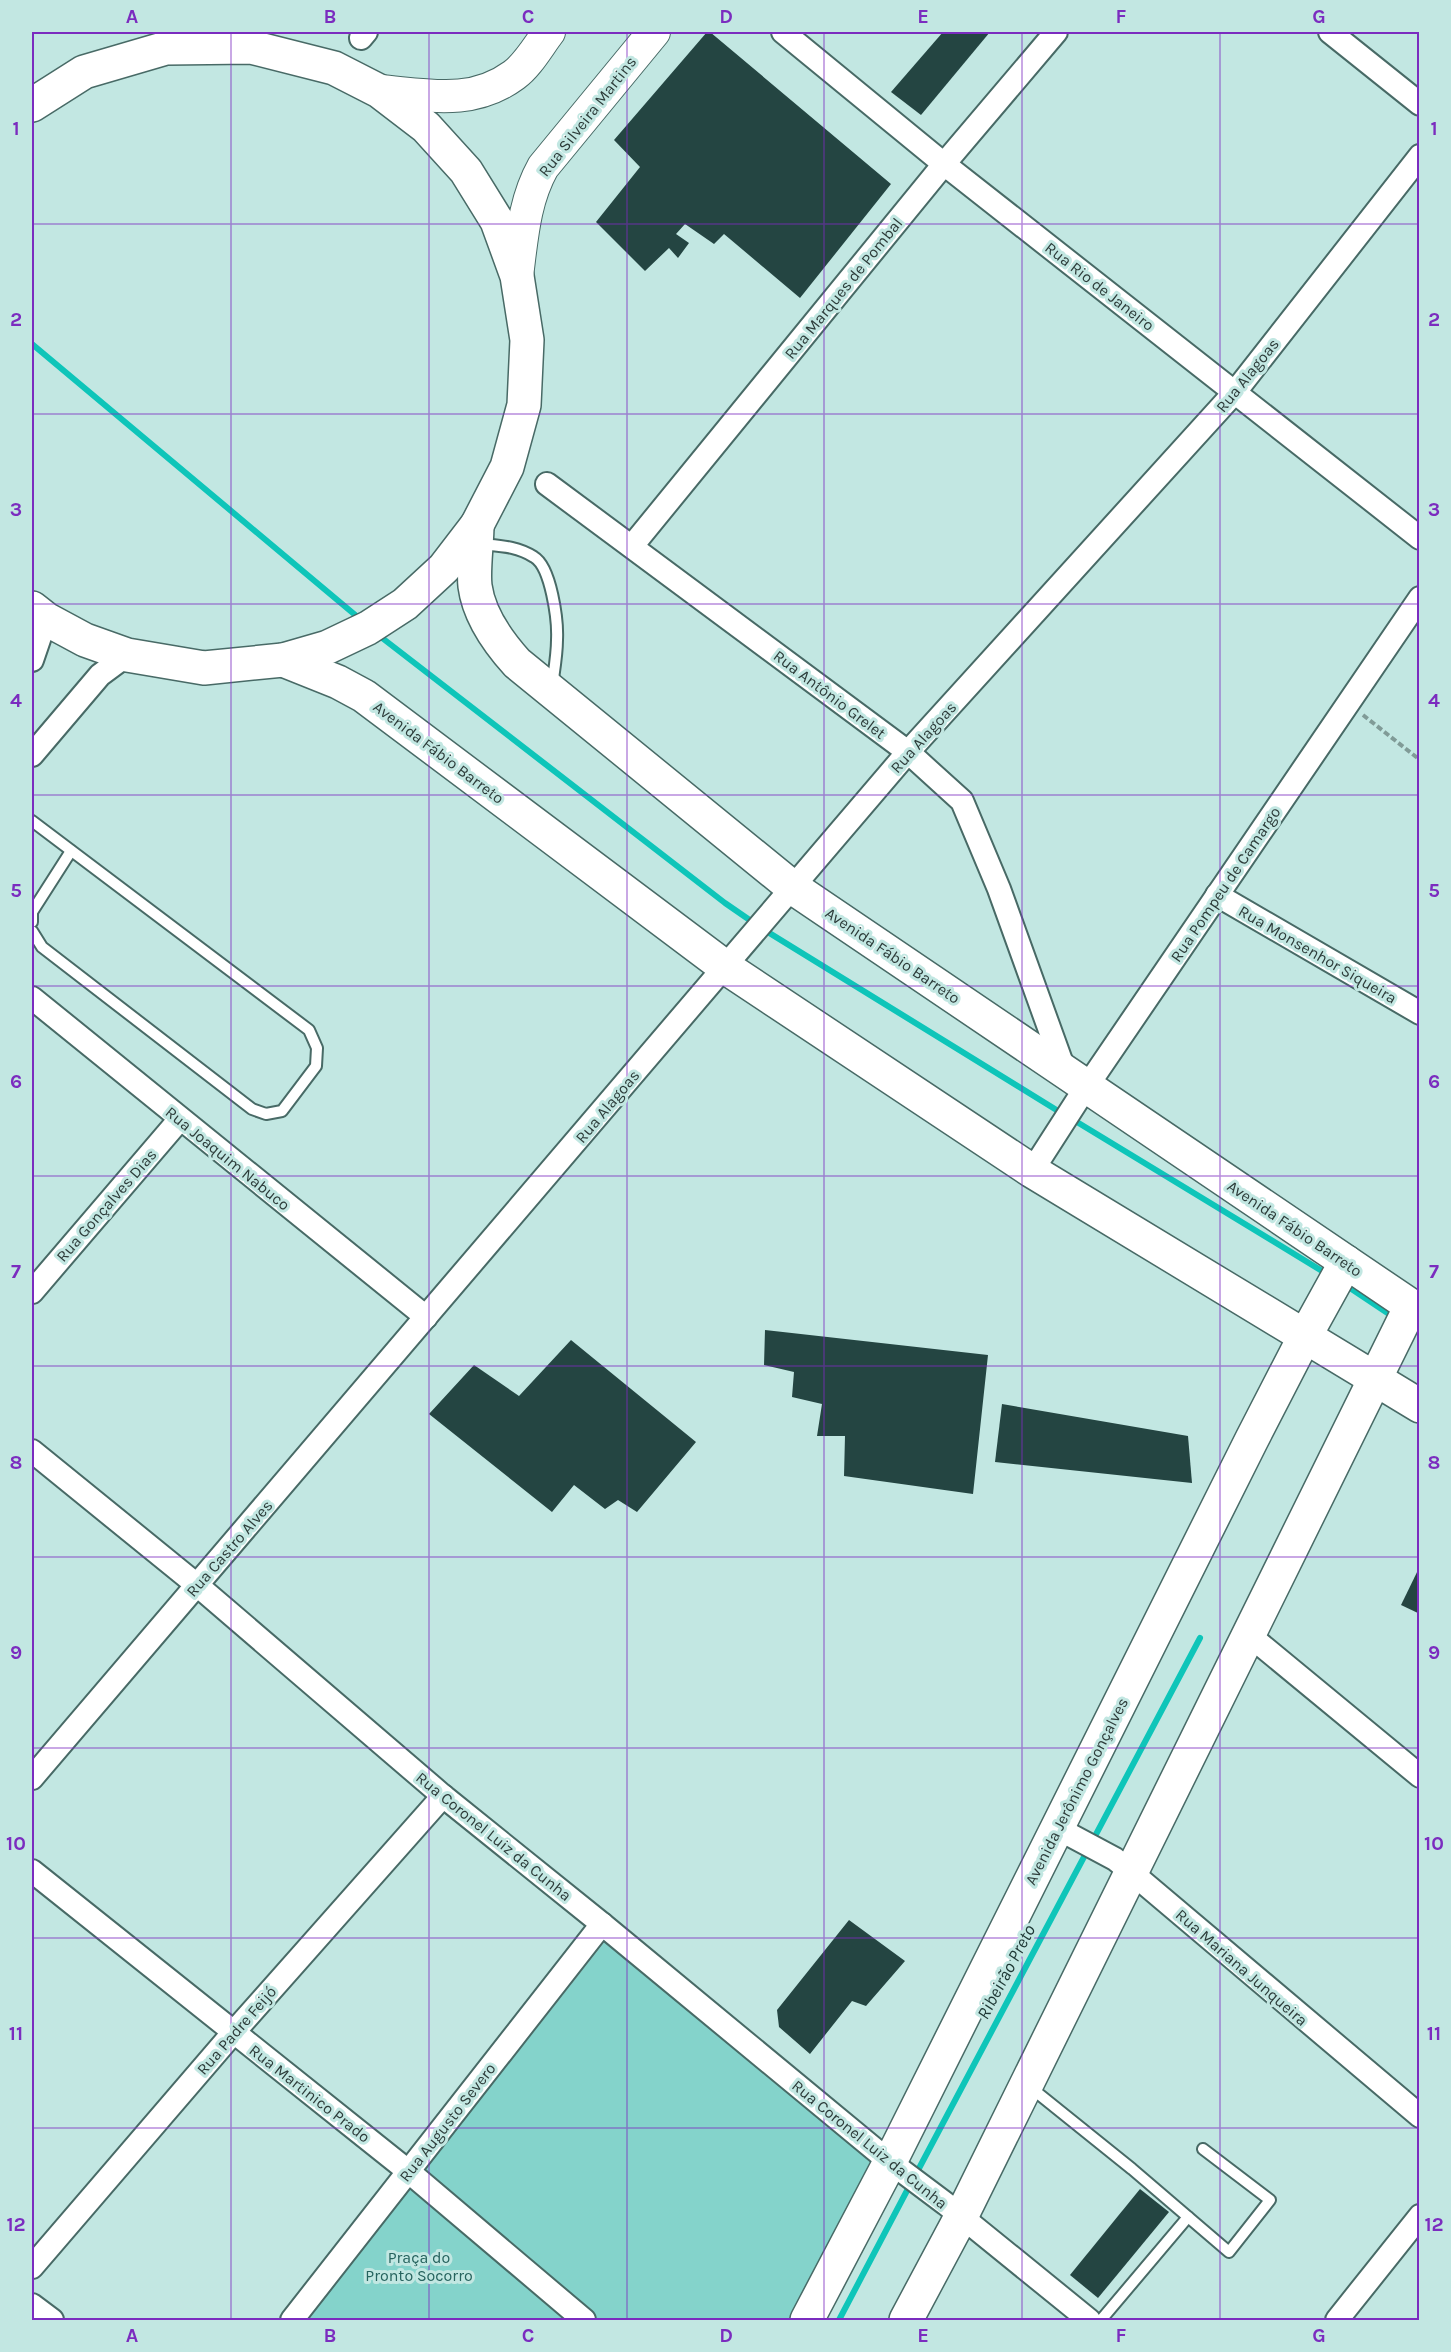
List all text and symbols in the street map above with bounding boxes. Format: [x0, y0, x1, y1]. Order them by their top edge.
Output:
text: A [126, 5, 139, 28]
text: B [324, 5, 336, 28]
text: C [522, 5, 534, 28]
text: D [719, 5, 733, 28]
text: E [917, 5, 929, 28]
text: F [1116, 5, 1127, 28]
text: G [1312, 5, 1326, 28]
street label: Rua Silveira Martins [535, 52, 640, 180]
text: 1 [12, 117, 20, 140]
text: 1 [1430, 117, 1438, 140]
street label: Rua Marques de Pombal [780, 214, 906, 363]
street label: Rua Rio de Janeiro [1041, 238, 1158, 335]
text: 2 [10, 308, 22, 331]
text: 2 [1428, 308, 1440, 331]
street label: Rua Alagoas [1212, 335, 1283, 416]
text: 3 [10, 498, 22, 521]
text: 3 [1428, 498, 1440, 521]
street label: Rua Antônio Grelet [770, 646, 890, 743]
text: 4 [10, 689, 22, 712]
text: 4 [1428, 689, 1440, 712]
street label: Avenida Fábio Barreto [370, 697, 508, 808]
street label: Rua Alagoas [886, 698, 960, 777]
street label: Rua Pompeu de Camargo [1166, 803, 1284, 965]
text: 5 [10, 879, 22, 902]
text: 5 [1428, 879, 1440, 902]
street label: Rua Monsenhor Siqueira [1235, 901, 1400, 1008]
street label: Avenida Fábio Barreto [822, 903, 964, 1008]
street label: Rua Alagoas [571, 1066, 643, 1147]
text: 6 [10, 1070, 22, 1093]
text: 6 [1428, 1070, 1440, 1093]
street label: Rua Joaquim Nabuco [162, 1102, 294, 1214]
street label: Rua Gonçalves Dias [52, 1145, 161, 1266]
street label: Avenida Fábio Barreto [1224, 1176, 1366, 1281]
text: 7 [11, 1260, 21, 1283]
text: 7 [1429, 1260, 1439, 1283]
text: 8 [10, 1451, 22, 1474]
text: 8 [1428, 1451, 1440, 1474]
street label: Rua Castro Alves [182, 1496, 277, 1601]
text: 9 [10, 1641, 22, 1664]
text: 9 [1428, 1641, 1440, 1664]
street label: Avenida Jerônimo Gonçalves [1021, 1694, 1132, 1888]
street label: Rua Coronel Luiz da Cunha [412, 1768, 575, 1905]
text: 10 [6, 1832, 26, 1855]
text: 10 [1424, 1832, 1444, 1855]
street label: Rua Mariana Junqueira [1172, 1905, 1311, 2030]
water label: Ribeirão Preto [972, 1921, 1040, 2023]
street label: Rua Padre Feijó [193, 1982, 280, 2079]
text: 11 [9, 2022, 23, 2045]
text: 11 [1427, 2022, 1441, 2045]
street label: Rua Martinico Prado [246, 2040, 374, 2146]
street label: Rua Augusto Severo [395, 2059, 500, 2185]
street label: Rua Coronel Luiz da Cunha [788, 2076, 951, 2213]
text: 12 [6, 2213, 26, 2236]
text: 12 [1424, 2213, 1444, 2236]
park label: Praça do Pronto Socorro [365, 2248, 473, 2285]
text: A [126, 2324, 139, 2347]
text: B [324, 2324, 336, 2347]
text: C [522, 2324, 534, 2347]
text: D [719, 2324, 733, 2347]
text: E [917, 2324, 929, 2347]
text: F [1116, 2324, 1127, 2347]
text: G [1312, 2324, 1326, 2347]

